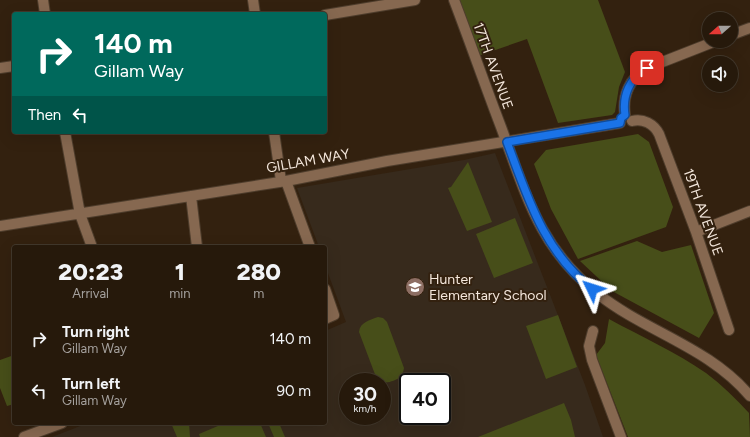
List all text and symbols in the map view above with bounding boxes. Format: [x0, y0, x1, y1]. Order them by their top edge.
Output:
north arrow [702, 12, 738, 48]
map controls [702, 12, 738, 92]
street label: 17TH AVENUE [469, 20, 517, 112]
text: 140 m [94, 26, 173, 60]
icon: right [28, 28, 80, 80]
pin [630, 51, 664, 85]
button: sound [702, 56, 738, 92]
icon: arrive [636, 57, 658, 79]
text: Gillam Way [94, 60, 184, 82]
icon: left [69, 104, 91, 126]
text: Then [28, 106, 61, 124]
street label: GILLAM WAY [265, 145, 352, 177]
street label: 19TH AVENUE [679, 166, 727, 258]
text: 20:23 [58, 257, 123, 286]
text: 1 [175, 257, 185, 286]
text: 280 [237, 257, 281, 286]
position arrow [571, 268, 613, 310]
place label: Hunter Elementary School [429, 271, 547, 304]
school or university icon: Hunter Elementary School [404, 276, 426, 298]
text: Arrival [72, 286, 109, 301]
text: min [169, 286, 191, 301]
text: m [253, 286, 264, 301]
text: Turn right [62, 323, 130, 341]
icon: right [28, 328, 50, 350]
text: 140 m [269, 330, 311, 348]
text: Gillam Way [62, 341, 127, 356]
speed limit sign: 40 [399, 373, 451, 425]
text: Turn left [62, 375, 120, 393]
icon: left [28, 380, 50, 402]
text: 90 m [276, 382, 311, 400]
text: 30 [353, 382, 377, 406]
text: Gillam Way [62, 393, 127, 408]
text: km/h [354, 402, 376, 415]

